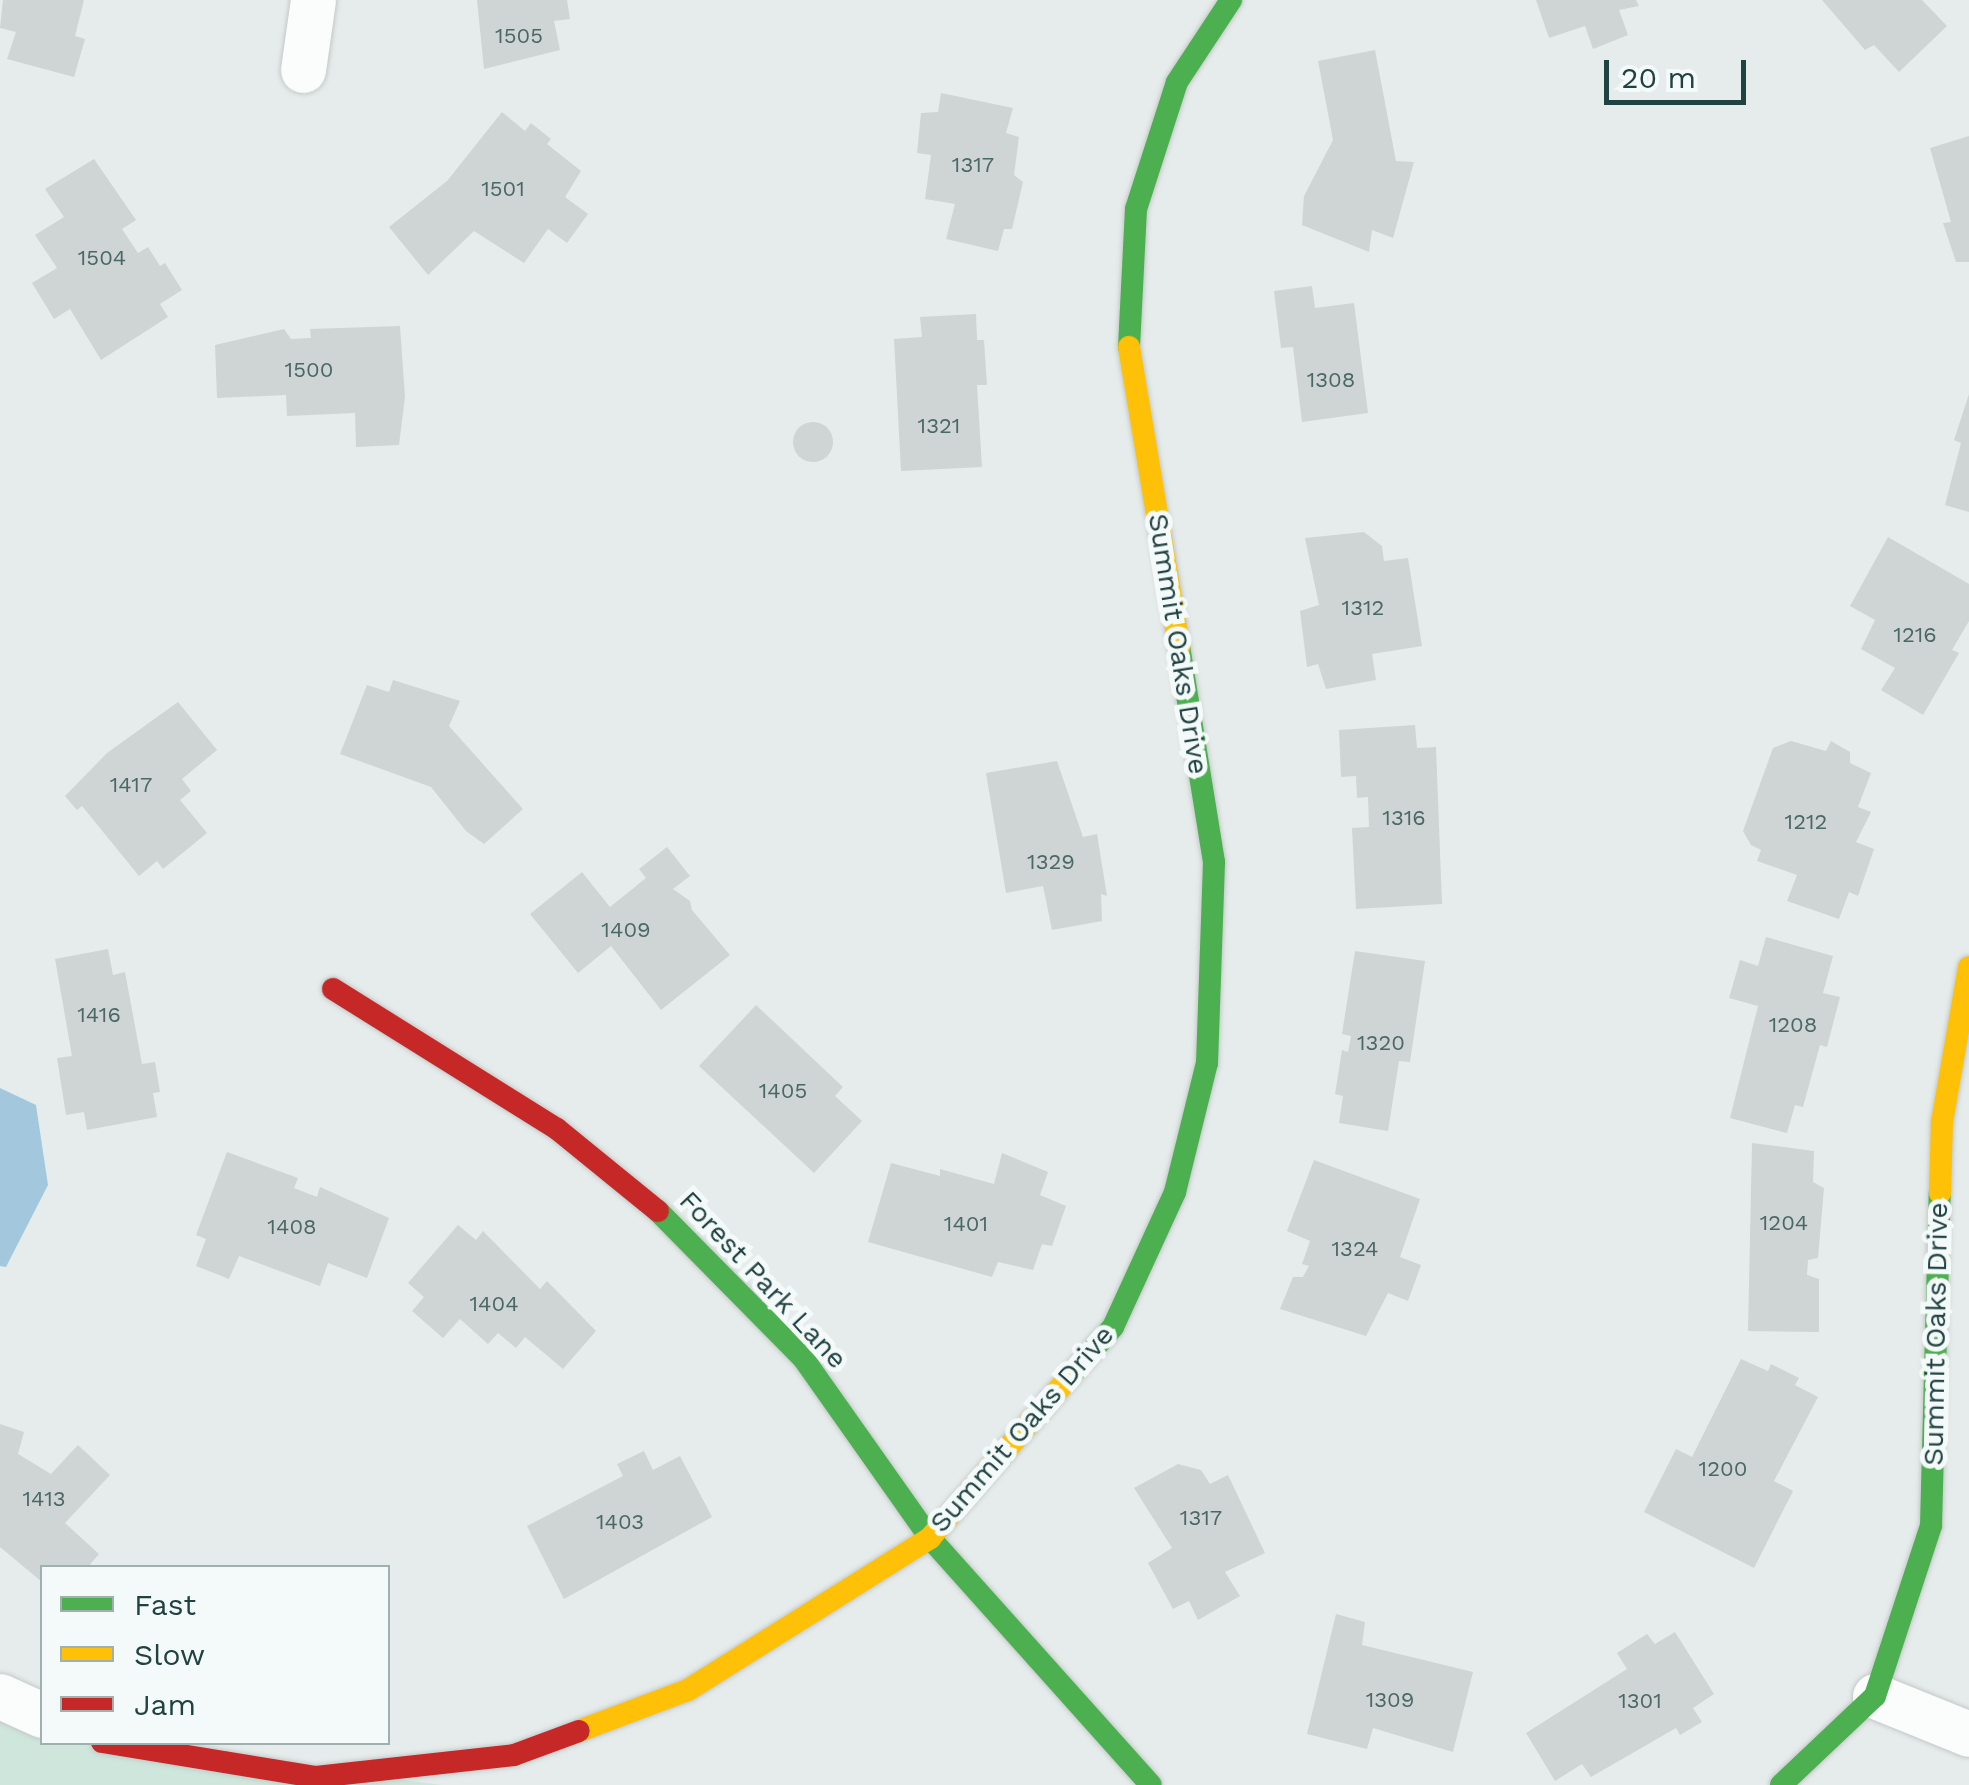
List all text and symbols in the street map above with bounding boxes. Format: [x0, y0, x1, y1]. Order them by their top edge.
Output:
house number: 1505 [495, 23, 543, 49]
scale bar [1609, 40, 1752, 102]
text: 20 m [1621, 60, 1696, 95]
house number: 1317 [952, 152, 994, 178]
house number: 1501 [481, 176, 525, 202]
house number: 1504 [78, 245, 126, 271]
house number: 1500 [285, 357, 333, 383]
house number: 1308 [1307, 367, 1355, 393]
house number: 1321 [918, 413, 960, 439]
street label: Summit Oaks Drive [1141, 511, 1215, 777]
house number: 1312 [1342, 595, 1384, 621]
house number: 1216 [1893, 622, 1937, 648]
house number: 1417 [110, 772, 152, 798]
house number: 1316 [1382, 805, 1426, 831]
house number: 1212 [1785, 809, 1827, 835]
house number: 1329 [1027, 849, 1075, 875]
house number: 1409 [601, 917, 651, 943]
house number: 1416 [77, 1002, 121, 1028]
house number: 1208 [1769, 1012, 1817, 1038]
house number: 1320 [1357, 1030, 1405, 1056]
house number: 1405 [759, 1078, 807, 1104]
street label: Forest Park Lane [672, 1184, 854, 1376]
street label: Summit Oaks Drive [1917, 1202, 1955, 1466]
house number: 1204 [1760, 1210, 1808, 1236]
house number: 1401 [944, 1211, 988, 1237]
house number: 1408 [267, 1214, 317, 1240]
house number: 1324 [1331, 1236, 1379, 1262]
house number: 1404 [469, 1291, 519, 1317]
street label: Summit Oaks Drive [923, 1319, 1121, 1539]
house number: 1200 [1699, 1456, 1747, 1482]
house number: 1413 [22, 1486, 66, 1512]
house number: 1317 [1180, 1505, 1222, 1531]
house number: 1403 [596, 1509, 644, 1535]
legend [40, 1565, 390, 1745]
text: Fast [134, 1587, 196, 1622]
text: Slow [134, 1637, 205, 1672]
text: Jam [134, 1687, 196, 1722]
house number: 1309 [1366, 1687, 1414, 1713]
house number: 1301 [1618, 1688, 1662, 1714]

